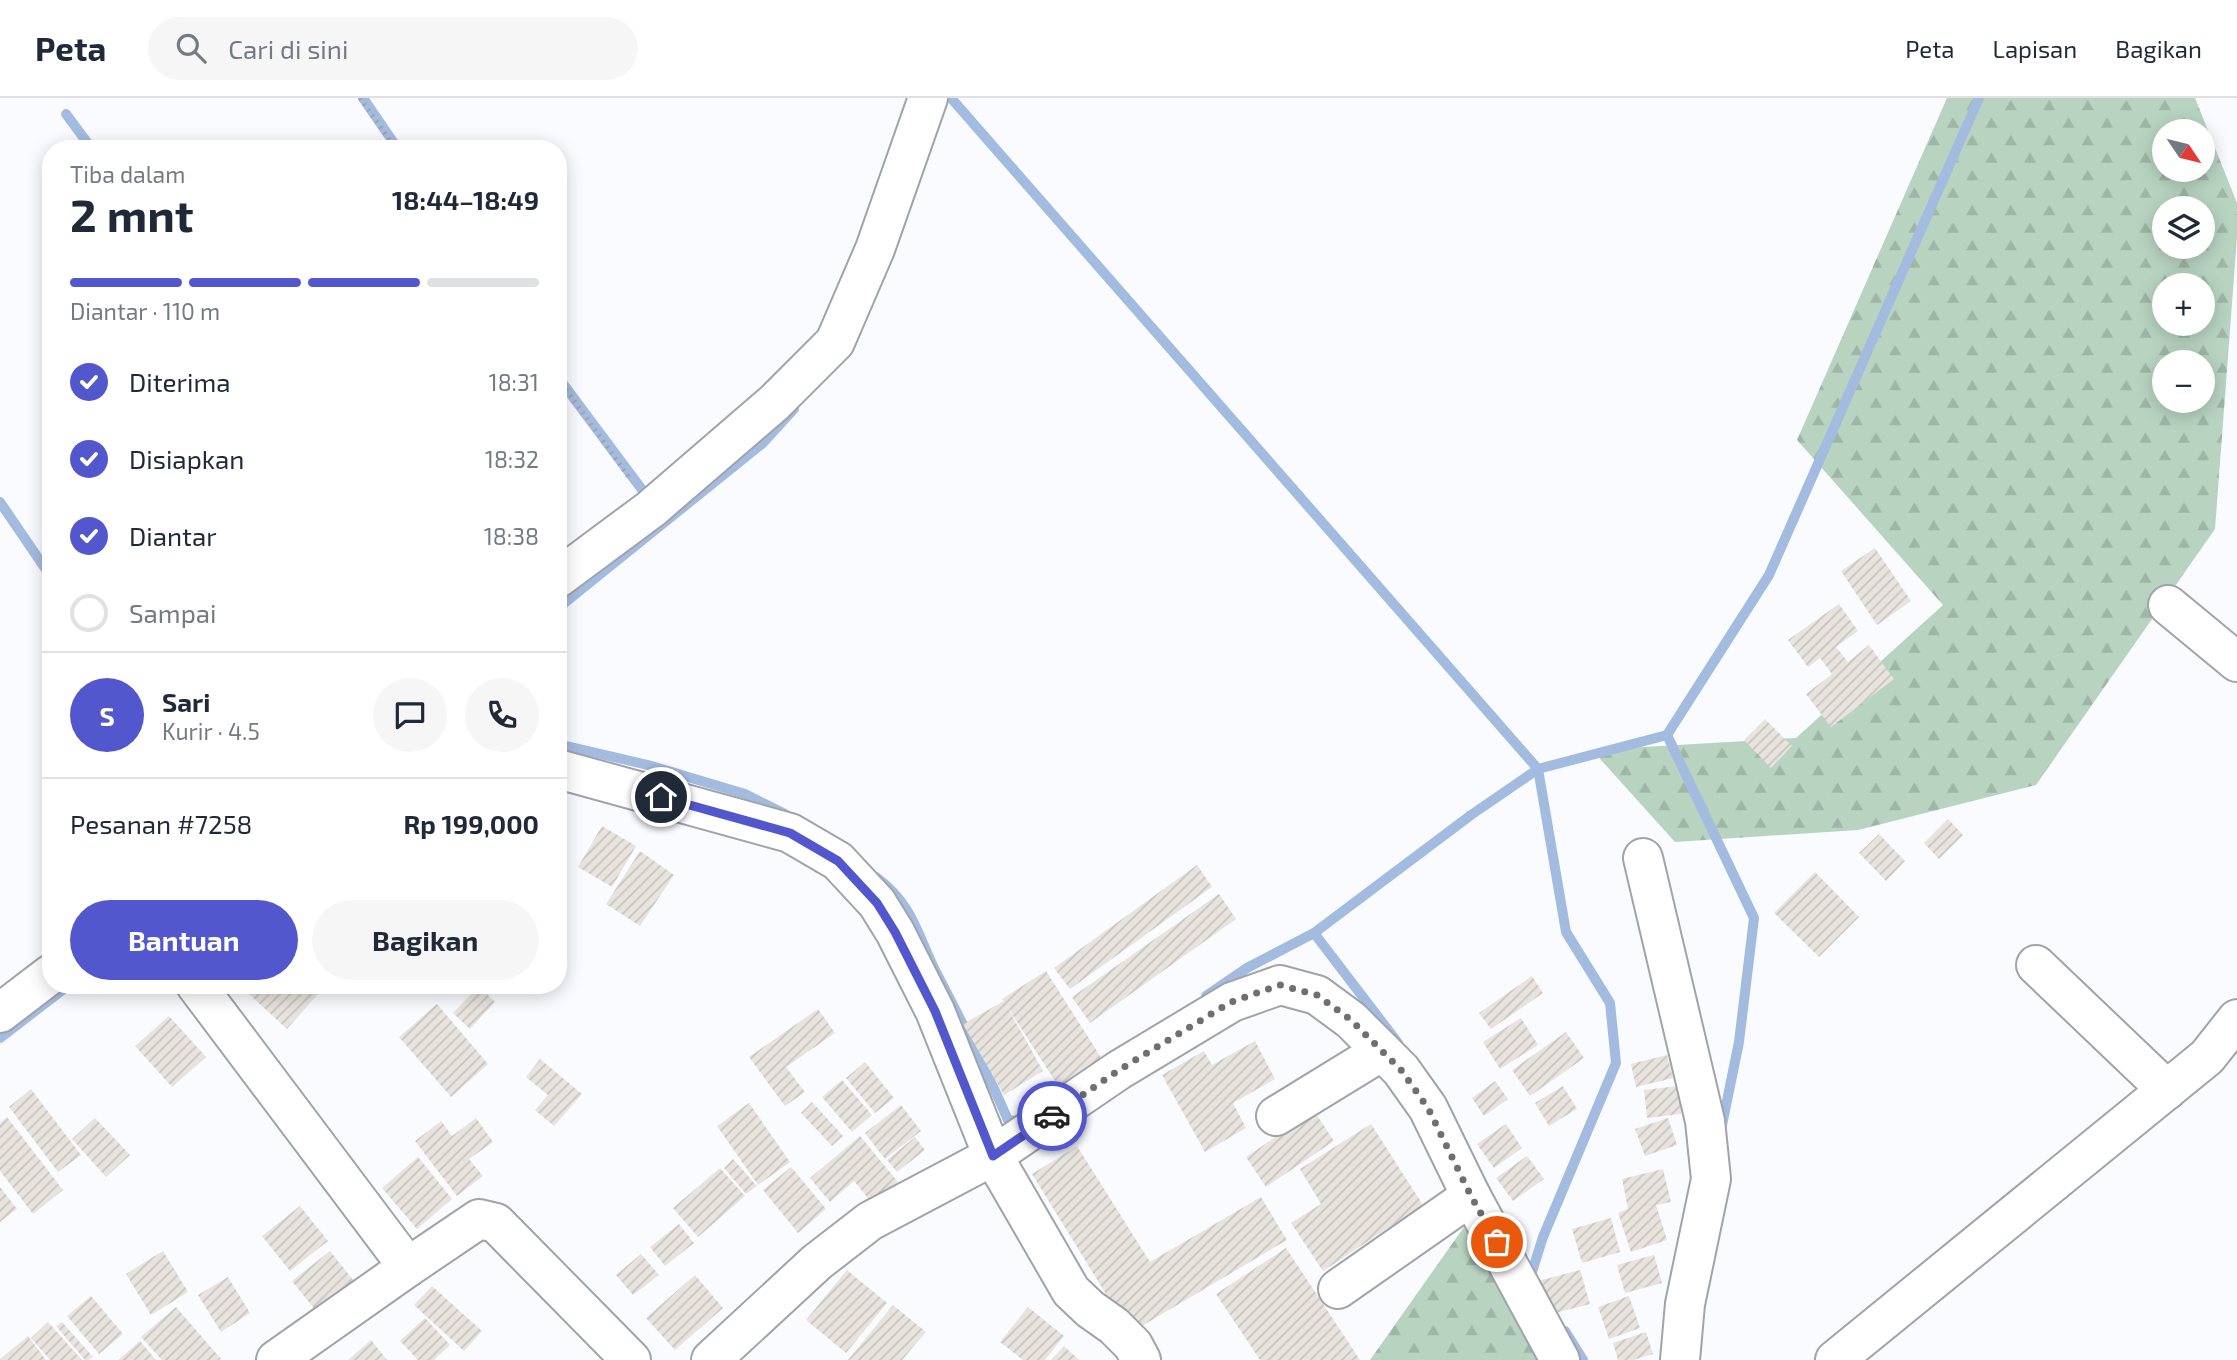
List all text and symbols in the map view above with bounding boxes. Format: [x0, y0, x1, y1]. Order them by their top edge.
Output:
search box [148, 17, 638, 80]
text: Peta [35, 28, 106, 68]
icon: search [172, 29, 210, 67]
text: Cari di sini [228, 33, 348, 64]
text: Peta [1905, 34, 1955, 63]
text: Lapisan [1993, 34, 2077, 63]
text: Bagikan [2115, 34, 2202, 63]
north arrow [2152, 119, 2216, 182]
map controls [2152, 119, 2215, 413]
text: Tiba dalam [70, 160, 185, 188]
text: 18:44–18:49 [392, 184, 539, 215]
text: 2 mnt [70, 186, 194, 241]
button: layers [2152, 196, 2215, 259]
button: + [2152, 273, 2215, 336]
text: Diantar · 110 m [70, 297, 220, 325]
button: − [2152, 350, 2215, 413]
icon: check [70, 363, 108, 401]
text: Diterima [129, 366, 231, 397]
text: 18:31 [489, 368, 539, 396]
icon: check [70, 440, 108, 478]
text: Disiapkan [129, 443, 244, 474]
text: 18:32 [485, 445, 539, 473]
icon: check [70, 517, 108, 555]
text: Diantar [129, 520, 217, 551]
text: 18:38 [484, 522, 539, 550]
text: Sampai [129, 597, 216, 628]
button: chat [373, 678, 447, 752]
button: phone [465, 678, 539, 752]
text: Sari [162, 686, 210, 717]
text: S [99, 700, 115, 731]
text: Kurir · 4.5 [162, 717, 260, 745]
pin [631, 767, 691, 827]
icon: home [642, 778, 680, 816]
text: Pesanan #7258 [70, 808, 252, 839]
text: Rp 199,000 [404, 808, 539, 839]
button: Bantuan [70, 900, 298, 980]
button: Bagikan [312, 900, 539, 980]
courier [1017, 1081, 1087, 1151]
icon: car [1033, 1097, 1071, 1135]
pin [1467, 1212, 1527, 1272]
icon: bag [1478, 1223, 1516, 1261]

